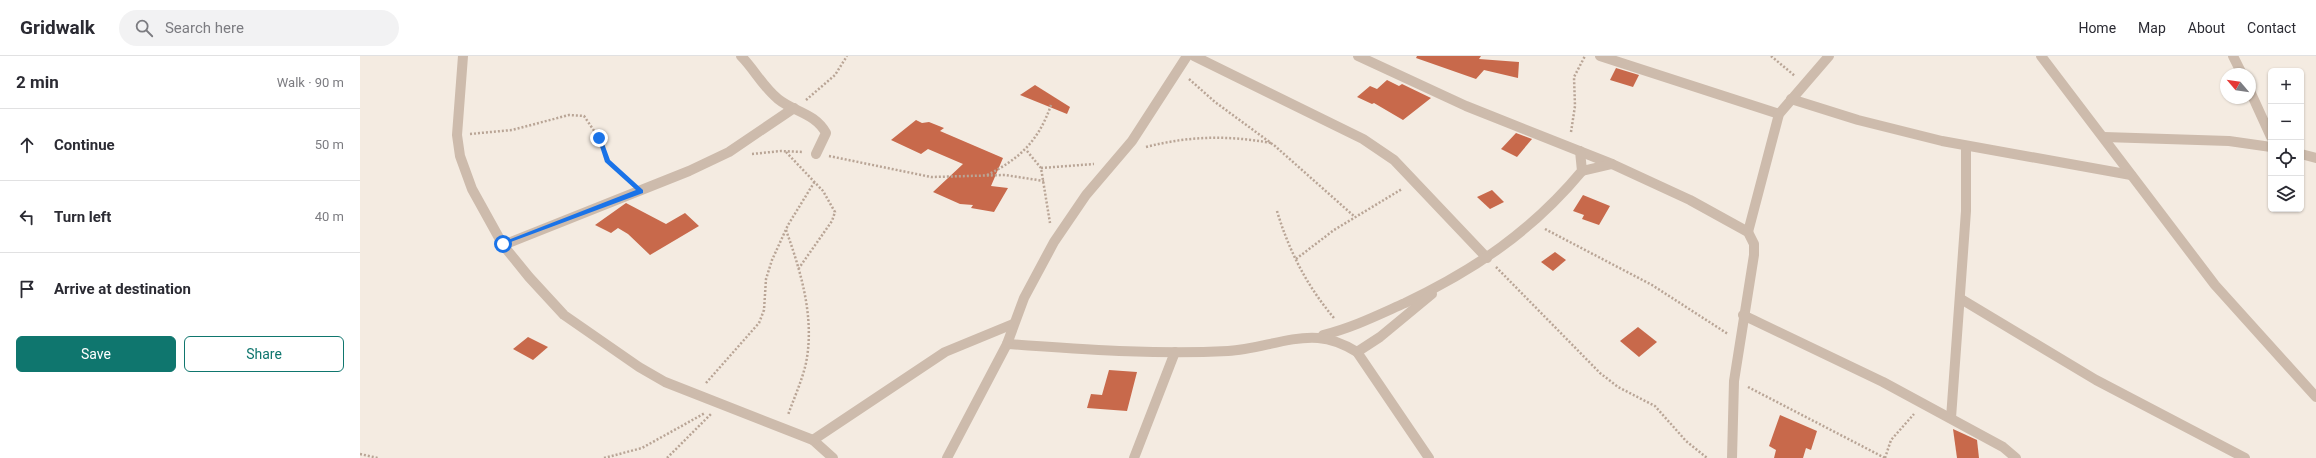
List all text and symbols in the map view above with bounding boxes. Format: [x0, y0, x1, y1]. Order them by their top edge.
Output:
search box [119, 10, 399, 46]
text: Gridwalk [20, 16, 95, 39]
icon: search [133, 17, 155, 39]
text: Search here [165, 19, 244, 37]
text: Home [2078, 20, 2116, 36]
text: Map [2138, 20, 2166, 36]
text: About [2188, 20, 2225, 36]
text: Contact [2247, 20, 2296, 36]
north arrow [2220, 68, 2256, 104]
map controls [2268, 68, 2304, 212]
button: + [2268, 68, 2304, 104]
text: 2 min [16, 72, 59, 92]
text: Walk · 90 m [277, 75, 344, 90]
button: − [2268, 104, 2304, 140]
route end [590, 129, 608, 147]
icon: ahead [16, 134, 38, 156]
text: Continue [54, 136, 115, 154]
text: 50 m [315, 137, 344, 152]
button: locate [2268, 140, 2304, 176]
button: layers [2268, 176, 2304, 212]
icon: left [16, 206, 38, 228]
text: Turn left [54, 208, 111, 226]
text: 40 m [315, 209, 344, 224]
route start [494, 235, 512, 253]
icon: arrive [16, 278, 38, 300]
text: Arrive at destination [54, 280, 191, 298]
button: Save [16, 336, 176, 372]
button: Share [184, 336, 344, 372]

